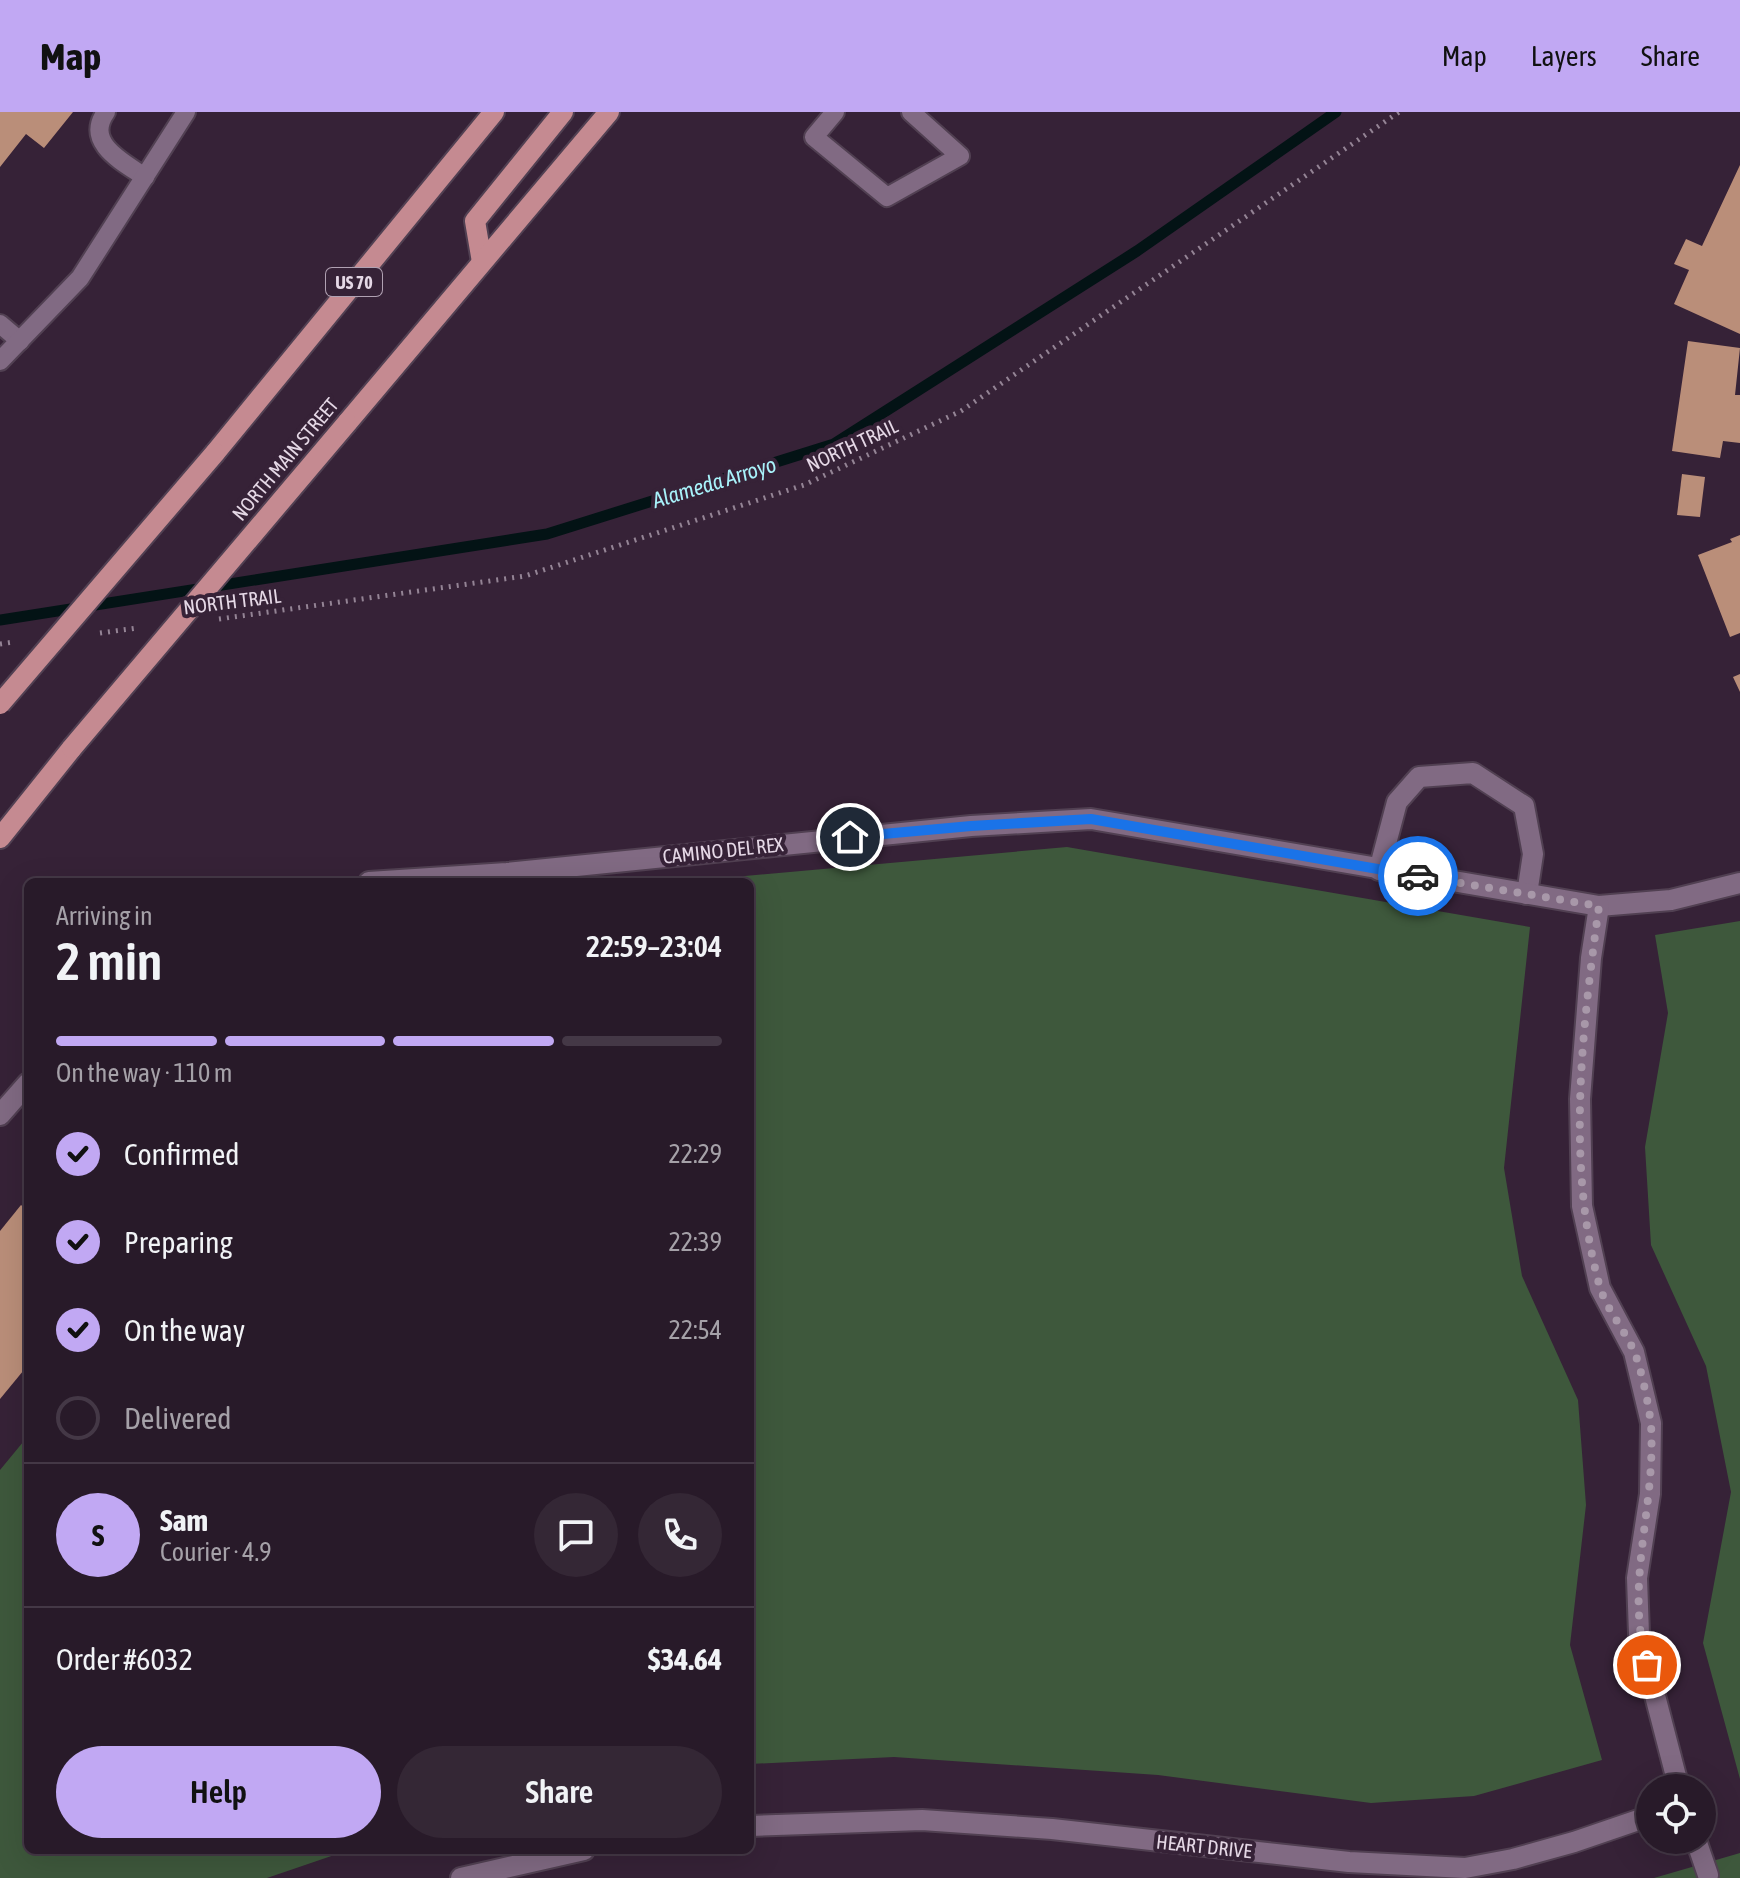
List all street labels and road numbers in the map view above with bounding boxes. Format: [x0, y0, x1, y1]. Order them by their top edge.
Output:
road number: US 70 [326, 268, 382, 296]
street label: NORTH MAIN STREET [227, 393, 343, 525]
street label: NORTH TRAIL [803, 414, 902, 476]
street label: NORTH TRAIL [182, 584, 282, 618]
street label: CAMINO DEL REX [662, 832, 784, 868]
street label: HEART DRIVE [1155, 1830, 1253, 1863]

